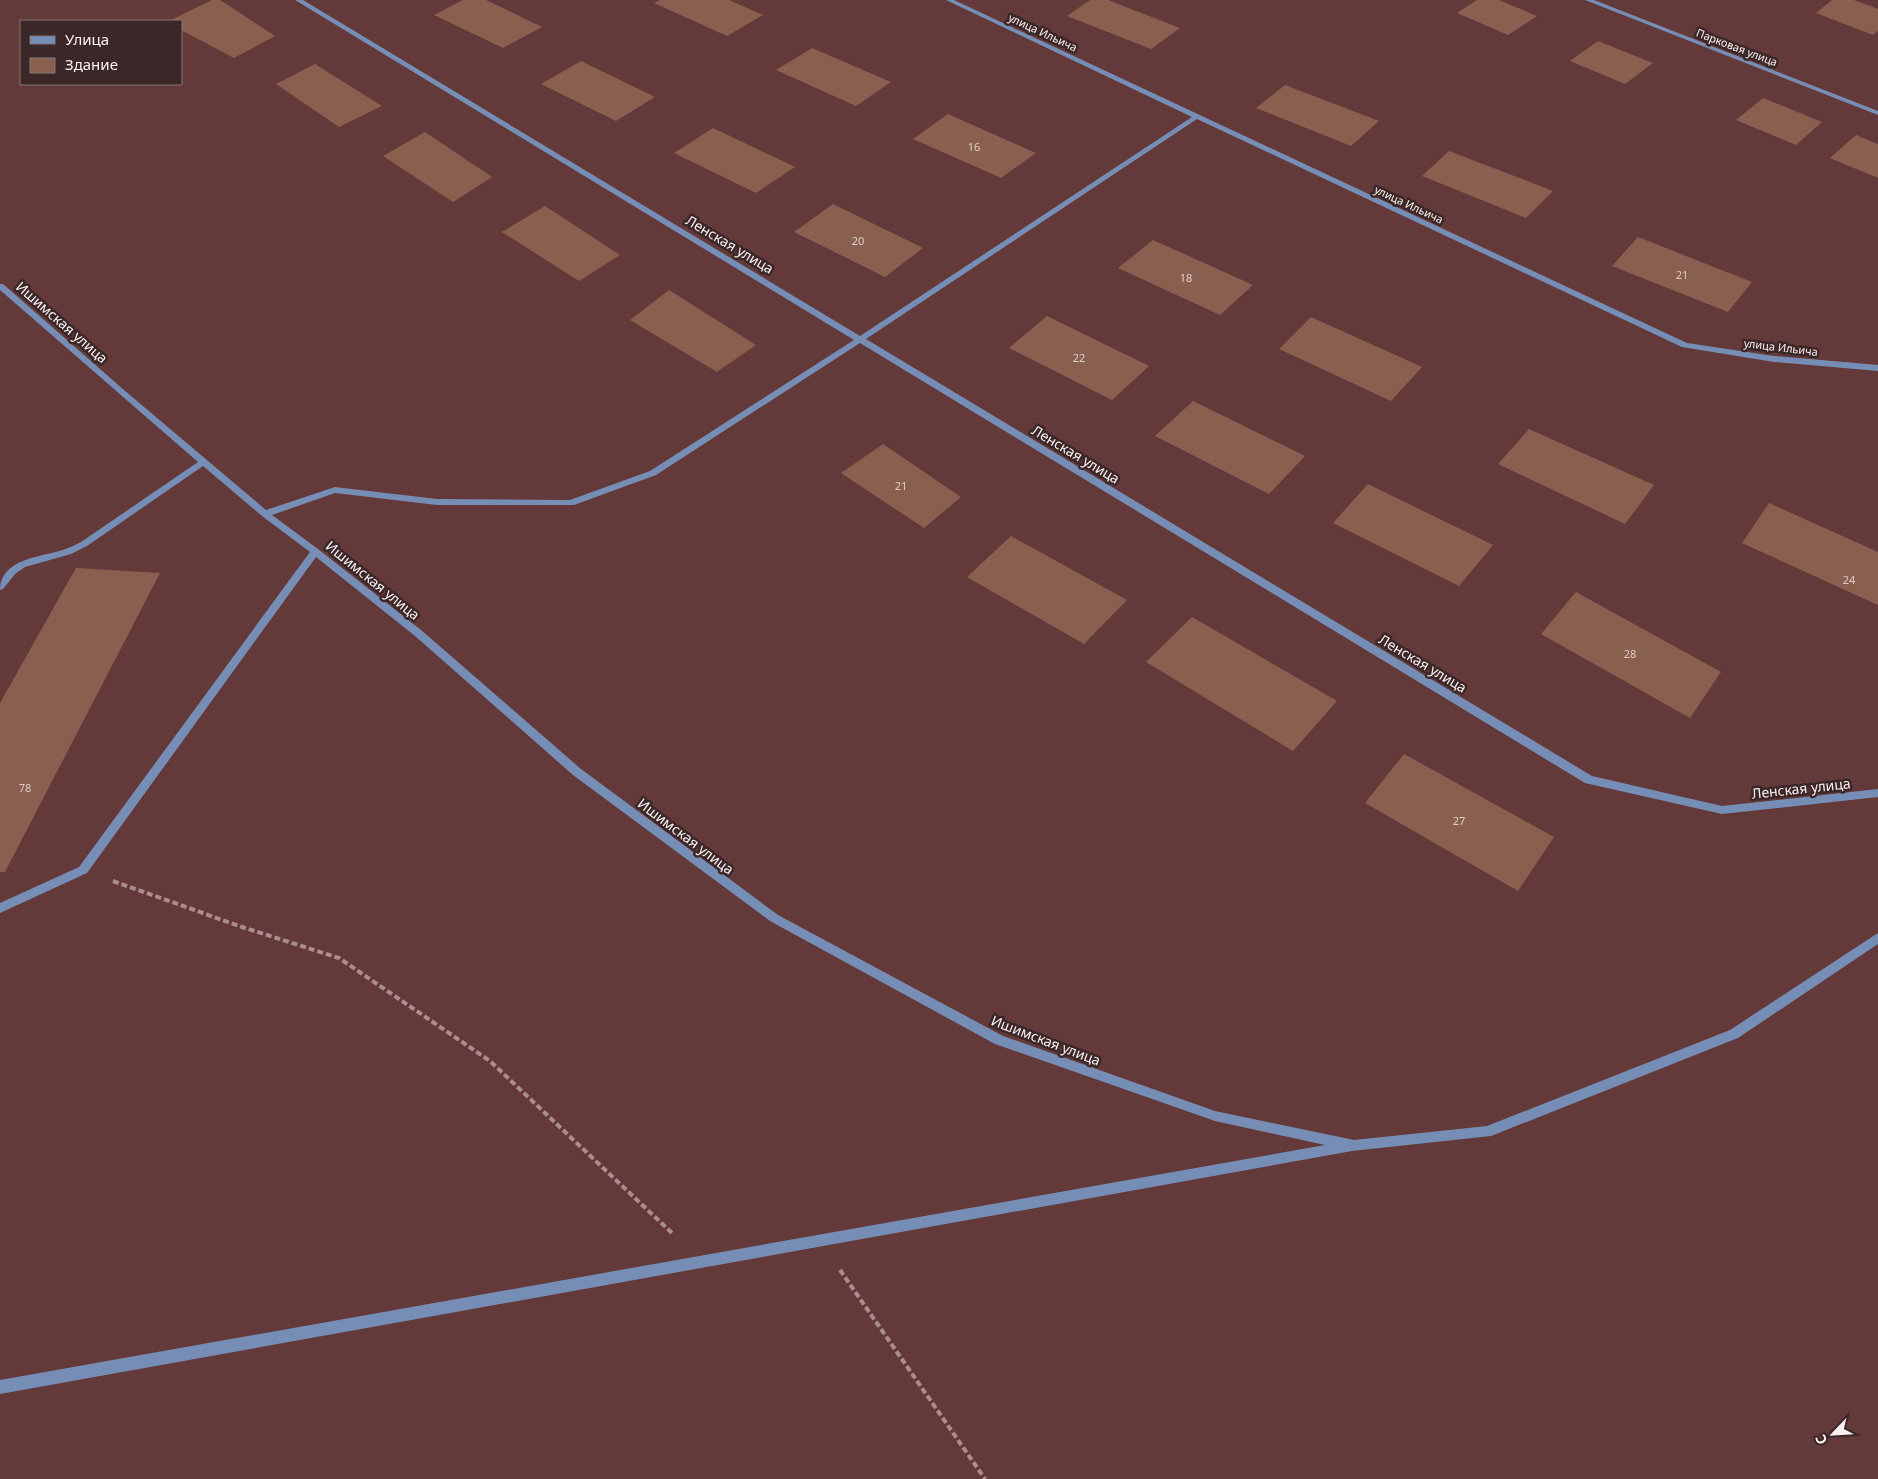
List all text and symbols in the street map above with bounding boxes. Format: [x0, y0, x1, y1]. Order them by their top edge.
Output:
street label: улица Ильича [1006, 10, 1080, 54]
legend [20, 20, 182, 85]
street label: Парковая улица [1694, 25, 1780, 69]
text: Улица [65, 29, 109, 49]
text: Здание [65, 54, 118, 74]
house number: 16 [968, 139, 980, 154]
street label: улица Ильича [1372, 182, 1446, 226]
street label: Ленская улица [683, 210, 777, 278]
house number: 20 [852, 233, 864, 248]
house number: 21 [1676, 267, 1688, 282]
house number: 18 [1180, 270, 1192, 285]
street label: Ишимская улица [12, 277, 112, 367]
street label: улица Ильича [1743, 335, 1819, 359]
house number: 22 [1073, 350, 1085, 365]
street label: Ленская улица [1029, 420, 1123, 488]
house number: 21 [895, 478, 907, 493]
street label: Ишимская улица [322, 536, 424, 624]
house number: 24 [1843, 572, 1856, 587]
street label: Ленская улица [1376, 629, 1470, 697]
house number: 28 [1624, 646, 1636, 661]
street label: Ленская улица [1751, 773, 1851, 803]
house number: 78 [19, 780, 31, 795]
street label: Ишимская улица [634, 794, 738, 878]
house number: 27 [1453, 813, 1465, 828]
street label: Ишимская улица [989, 1010, 1103, 1070]
north arrow [1808, 1409, 1858, 1459]
text: С [1810, 1432, 1831, 1448]

